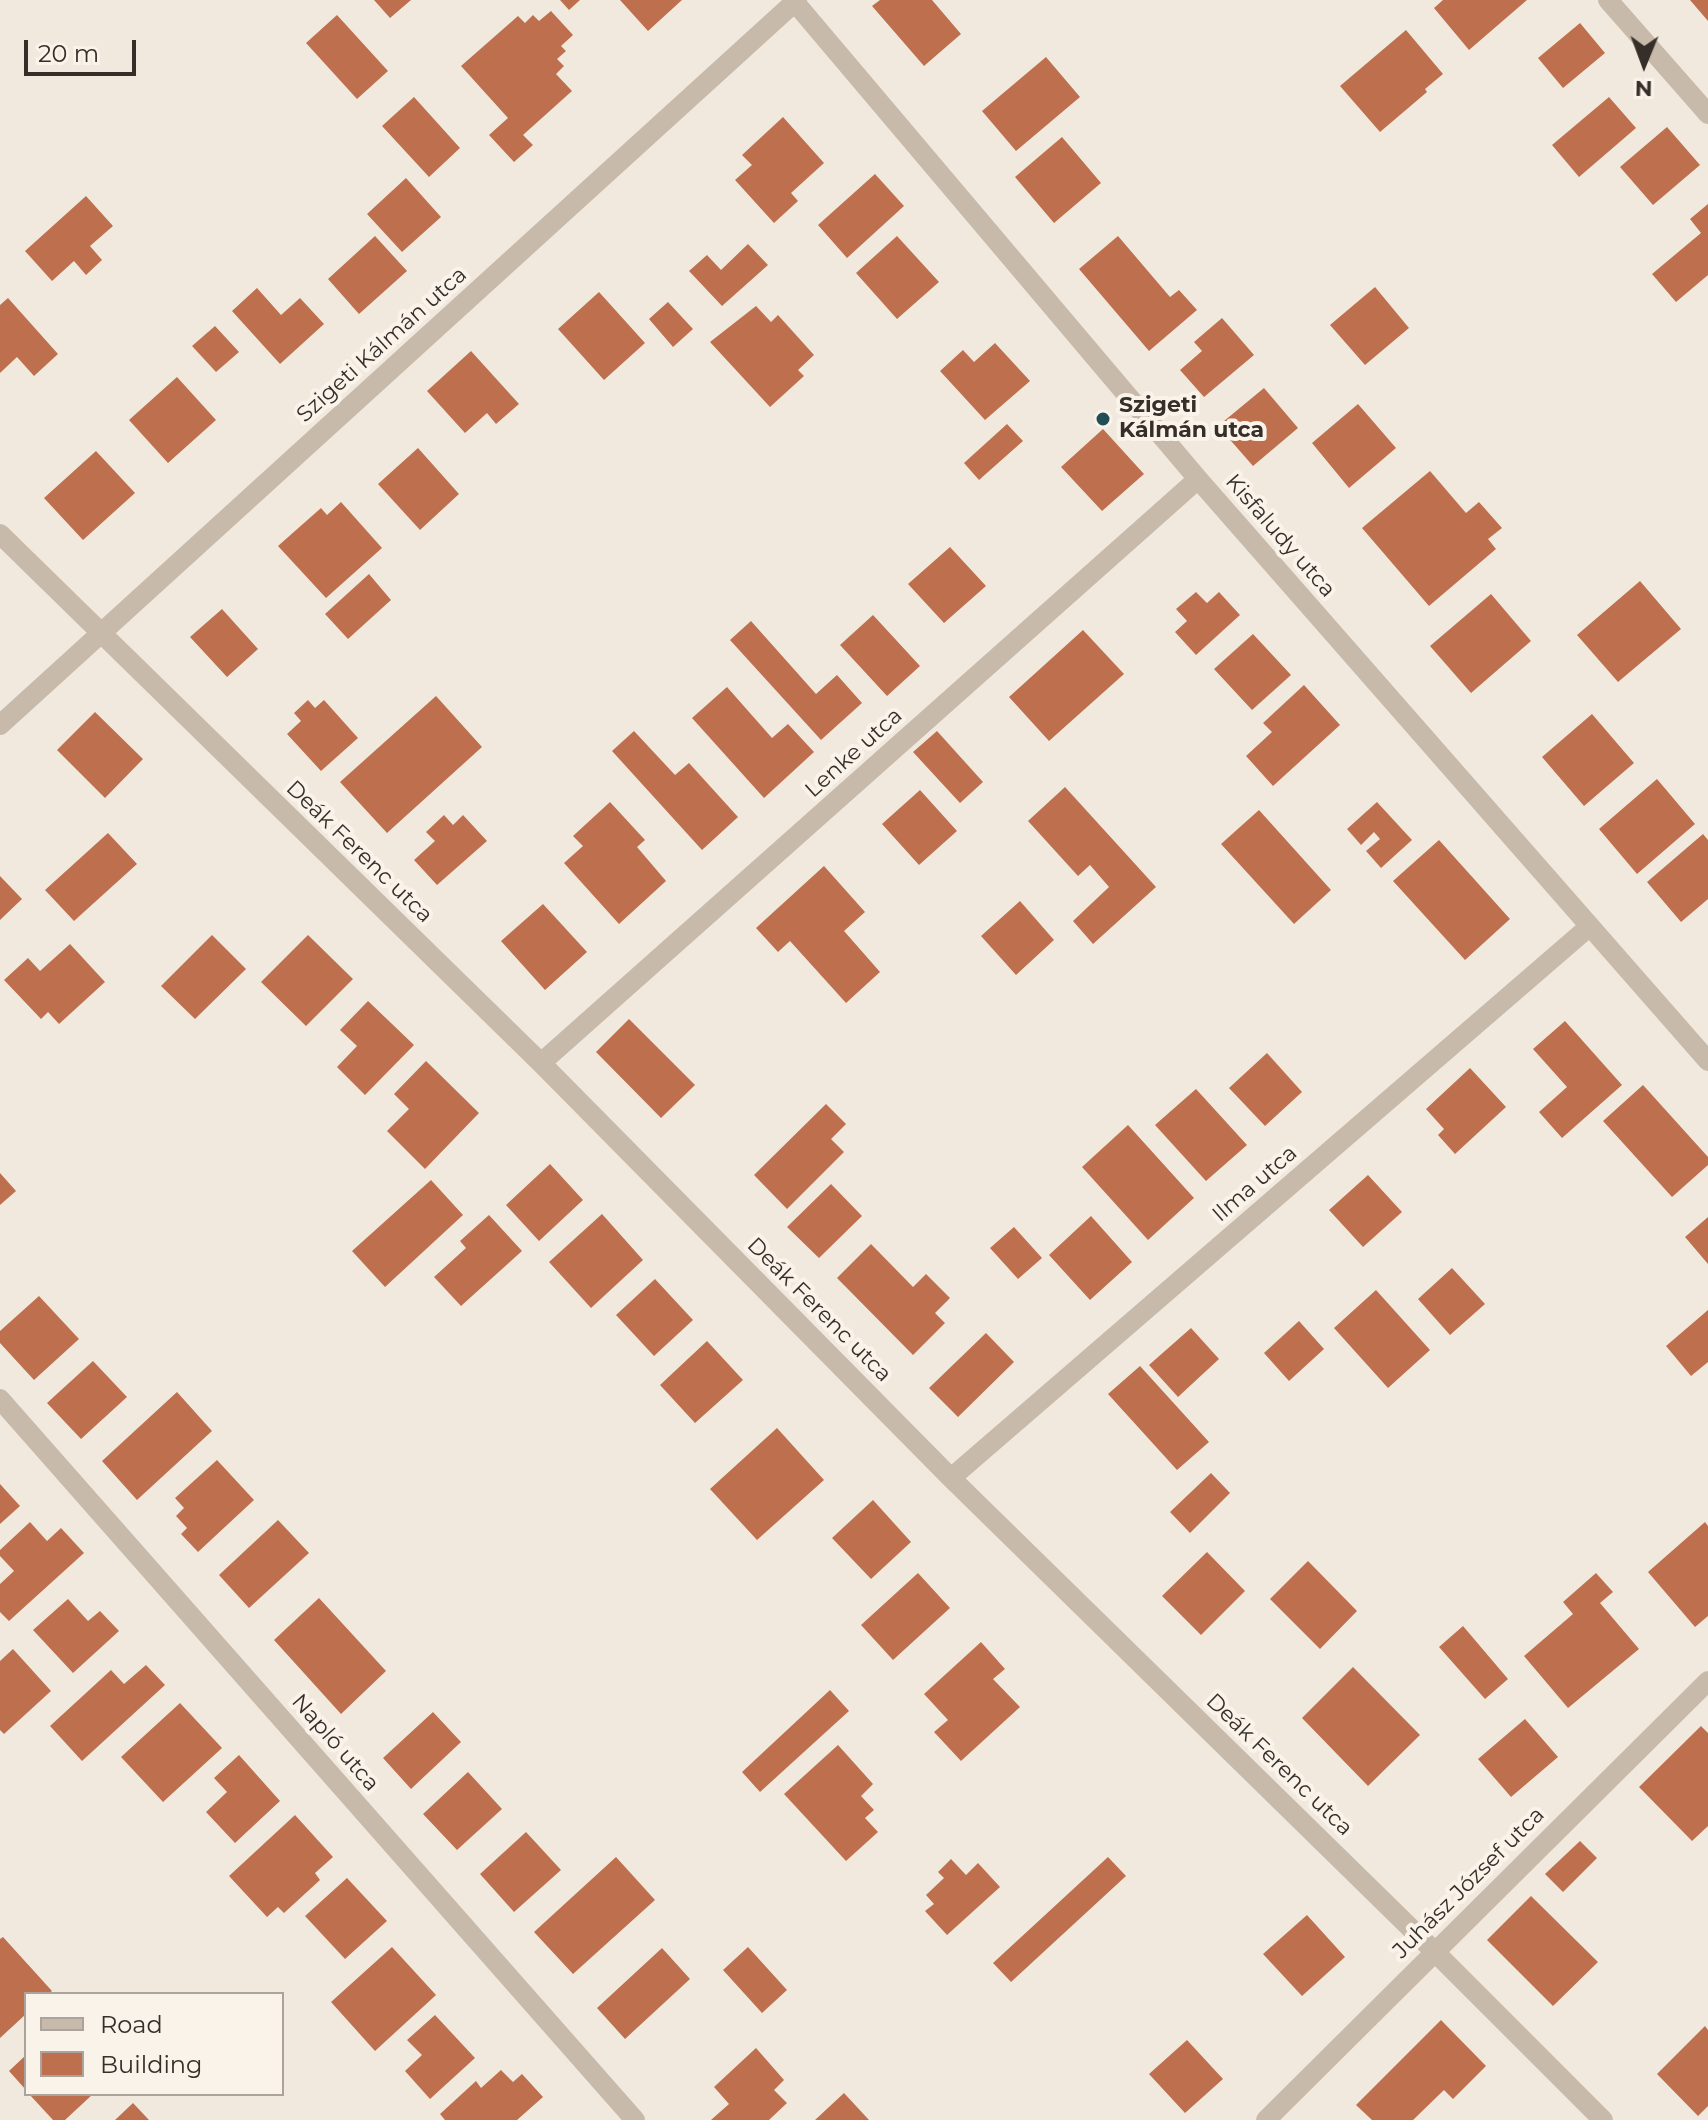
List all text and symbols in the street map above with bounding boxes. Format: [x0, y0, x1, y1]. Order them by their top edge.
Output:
scale bar [28, 24, 140, 74]
north arrow [1604, 24, 1684, 104]
text: 20 m [38, 39, 99, 68]
text: N [1634, 75, 1653, 102]
street label: Szigeti Kálmán utca [292, 262, 472, 428]
place label: Szigeti Kálmán utca [1119, 393, 1264, 444]
marker: Szigeti Kálmán utca [1094, 410, 1112, 428]
street label: Kisfaludy utca [1219, 469, 1341, 603]
street label: Lenke utca [800, 703, 908, 803]
street label: Deák Ferenc utca [280, 775, 438, 929]
street label: Ilma utca [1207, 1140, 1303, 1228]
street label: Deák Ferenc utca [741, 1232, 897, 1388]
street label: Deák Ferenc utca [1200, 1688, 1358, 1842]
street label: Napló utca [286, 1689, 384, 1797]
street label: Juhász József utca [1388, 1802, 1550, 1964]
legend [24, 1992, 284, 2096]
text: Road [100, 2010, 163, 2039]
text: Building [100, 2050, 203, 2079]

